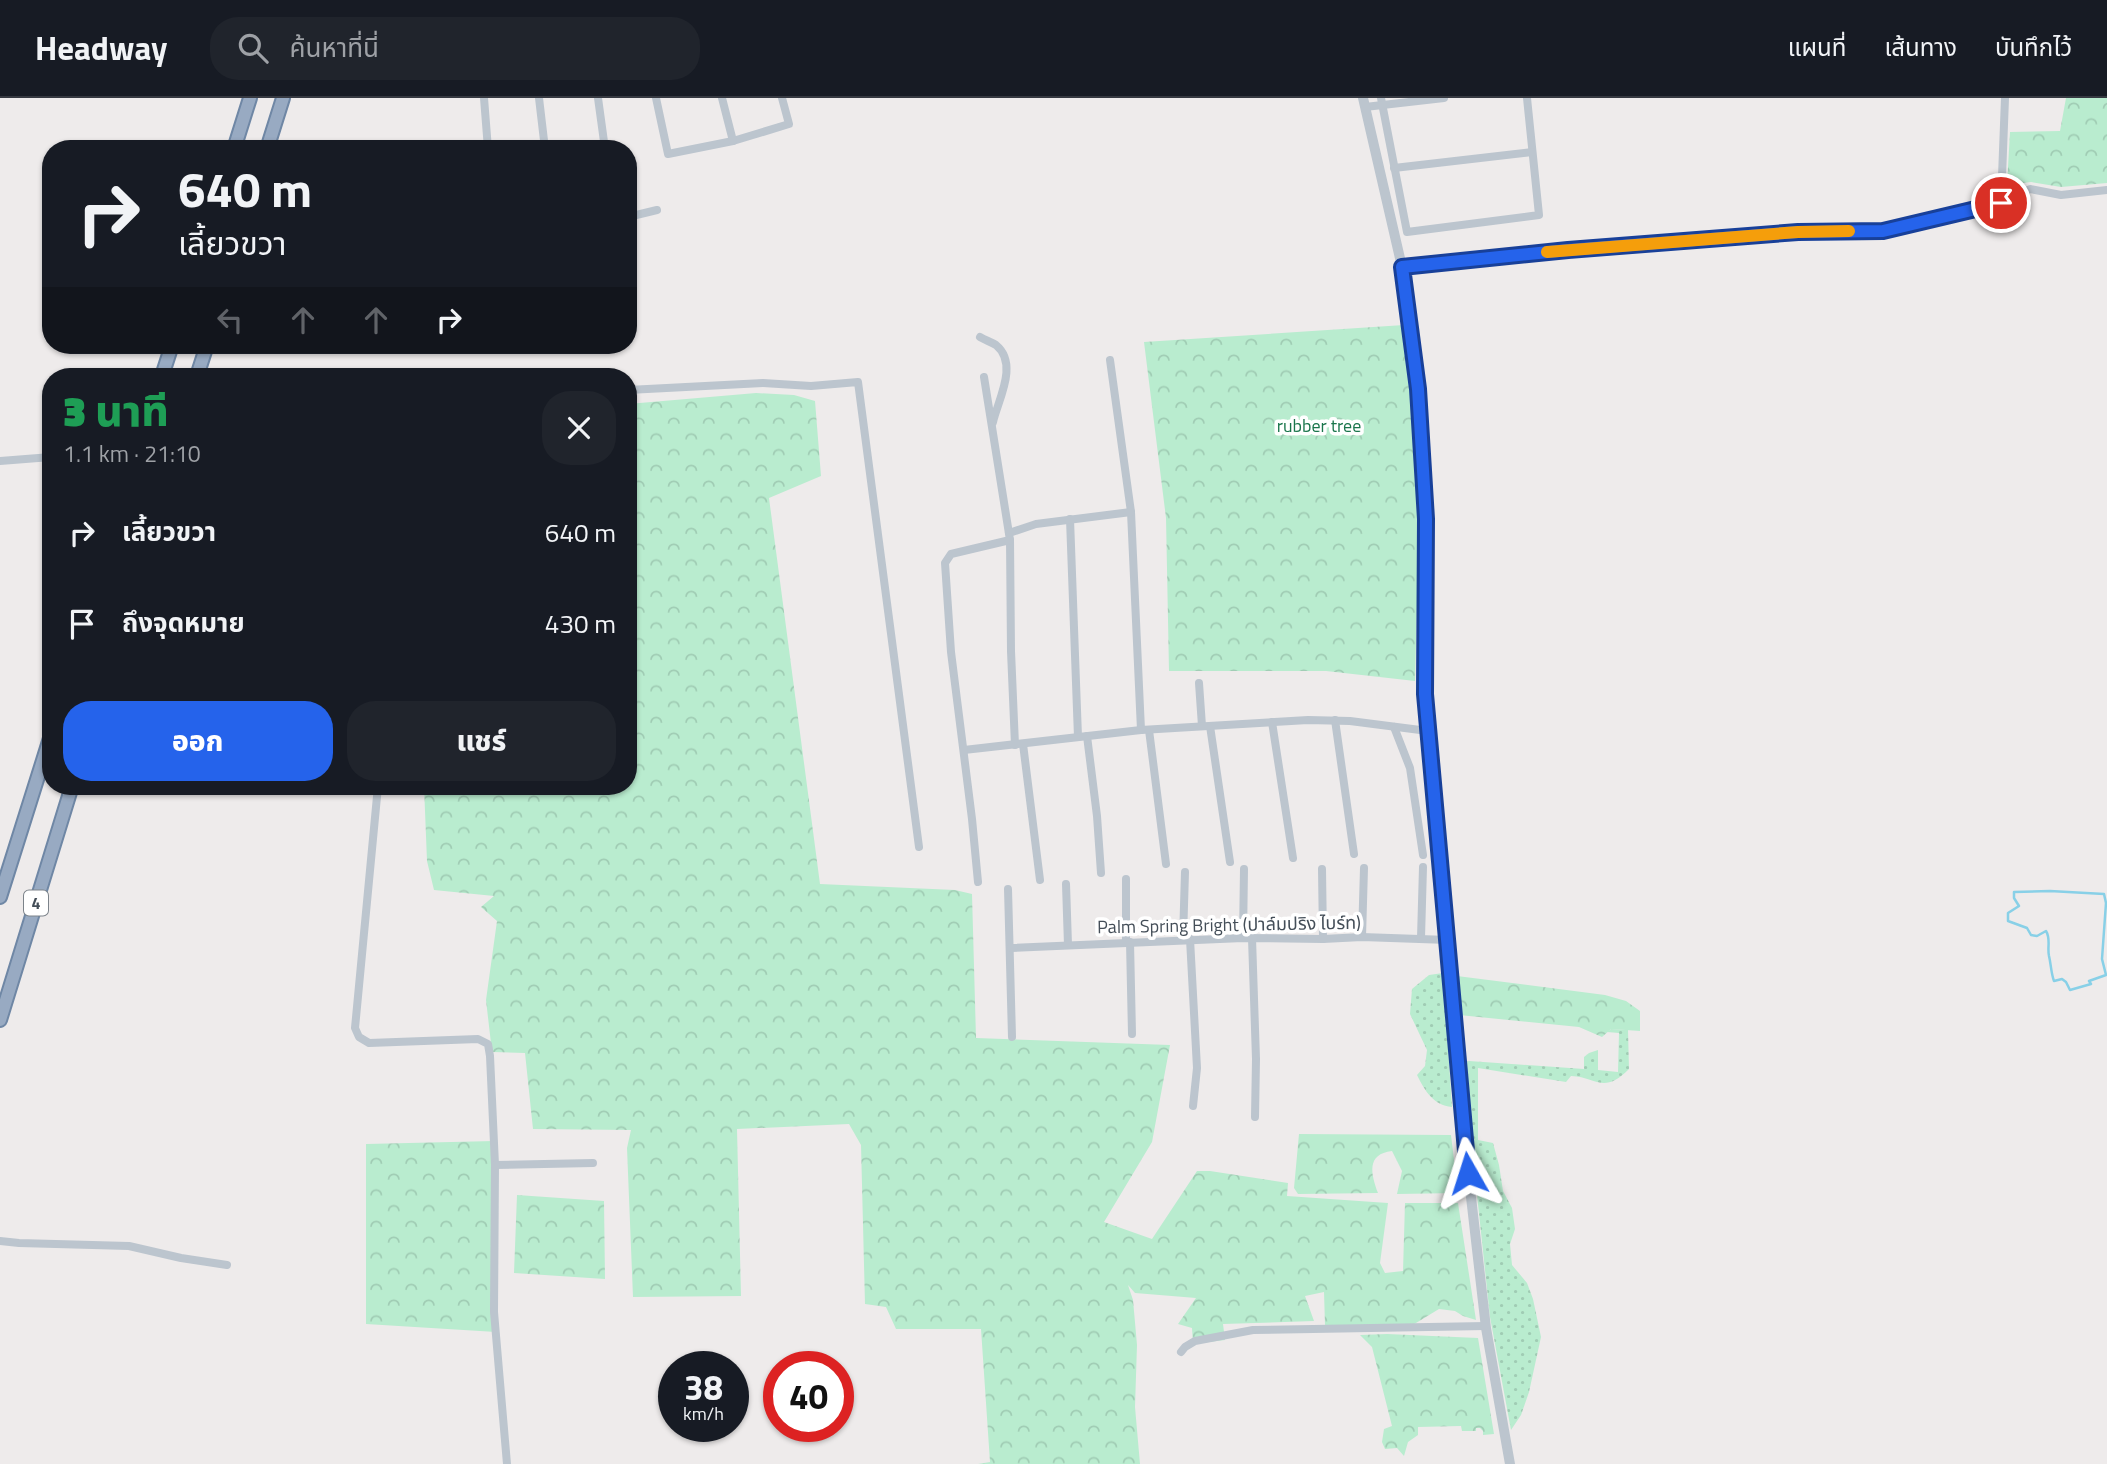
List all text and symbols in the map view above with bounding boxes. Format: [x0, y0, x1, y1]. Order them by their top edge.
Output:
search box [210, 17, 700, 80]
text: Headway [35, 23, 168, 73]
text: ค้นหาที่นี่ [290, 28, 379, 67]
icon: search [234, 29, 272, 67]
text: แผนที่ [1788, 29, 1846, 65]
text: เส้นทาง [1884, 29, 1957, 65]
text: บันทึกไว้ [1995, 29, 2072, 65]
text: 640 m [178, 151, 312, 226]
icon: right [63, 168, 154, 259]
pin [1971, 173, 2031, 233]
icon: arrive [1982, 184, 2020, 222]
text: เลี้ยวขวา [178, 219, 286, 267]
icon: left [211, 301, 249, 339]
icon: ahead [284, 301, 322, 339]
icon: ahead [357, 301, 395, 339]
icon: right [430, 301, 468, 339]
text: 3 นาที [63, 378, 169, 442]
button: close [542, 391, 616, 465]
park label: rubber tree [1277, 412, 1361, 439]
text: 1.1 km · 21:10 [63, 436, 201, 471]
text: เลี้ยวขวา [122, 512, 216, 551]
text: 640 m [545, 513, 616, 552]
icon: right [63, 514, 101, 552]
text: ถึงจุดหมาย [122, 603, 245, 642]
text: 430 m [545, 604, 616, 643]
icon: arrive [63, 605, 101, 643]
button: ออก [63, 701, 333, 781]
button: แชร์ [347, 701, 616, 781]
road number: 4 [24, 890, 48, 916]
street label: Palm Spring Bright (ปาล์มปริง ไบร์ท) [1097, 909, 1361, 940]
position arrow [1431, 1136, 1505, 1210]
speed limit sign: 40 [763, 1351, 854, 1442]
text: 38 [684, 1360, 723, 1414]
text: km/h [683, 1400, 724, 1427]

